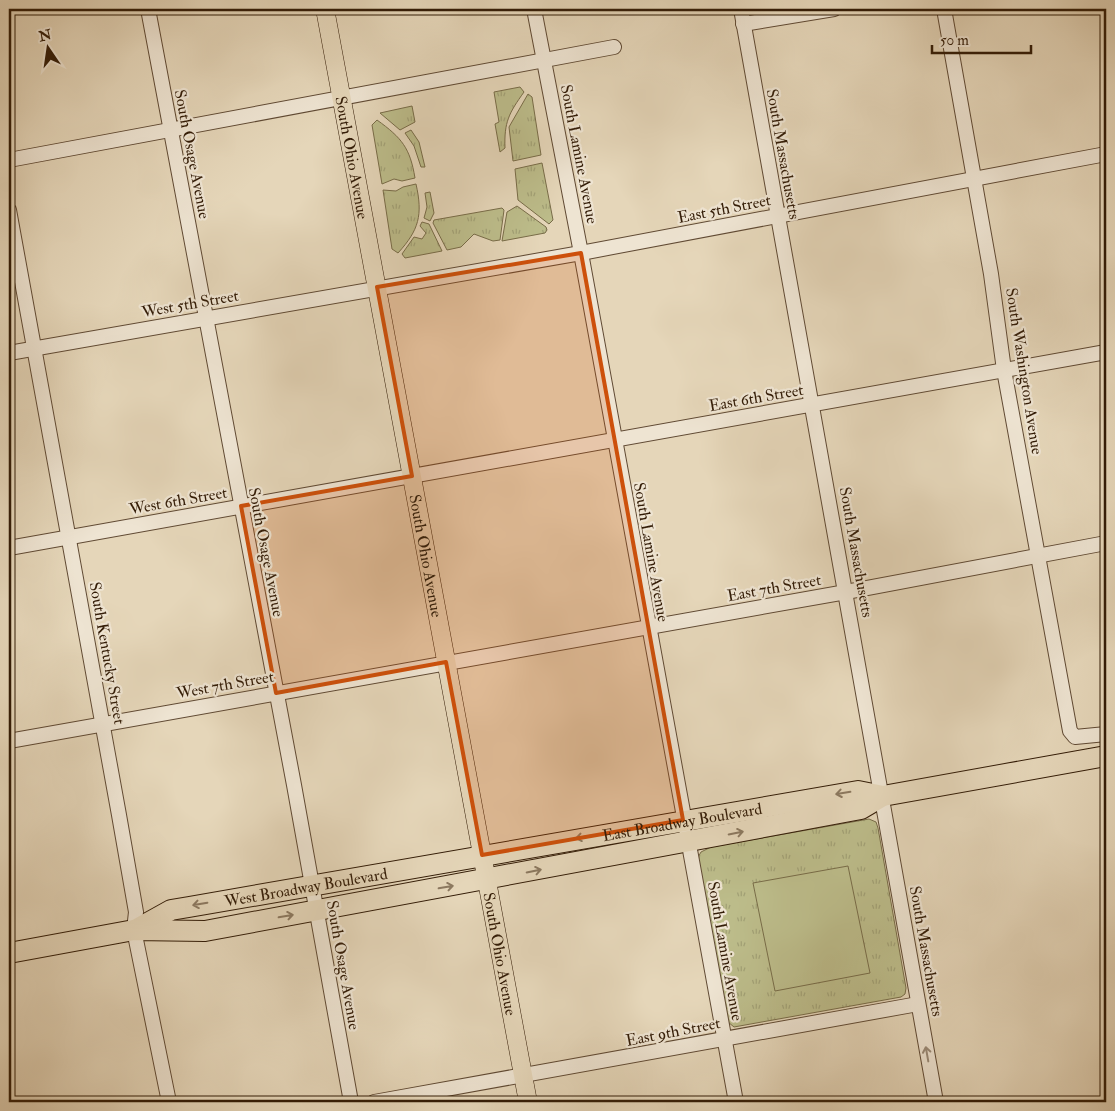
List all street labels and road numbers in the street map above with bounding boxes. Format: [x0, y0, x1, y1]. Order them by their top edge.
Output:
street label: South Lamine Avenue [556, 83, 602, 226]
street label: South Massachusetts [762, 87, 804, 221]
street label: South Osage Avenue [170, 88, 214, 221]
street label: South Ohio Avenue [330, 94, 373, 221]
street label: East 5th Street [676, 190, 773, 228]
street label: West 5th Street [139, 286, 240, 323]
street label: South Washington Avenue [1001, 287, 1047, 456]
street label: East 6th Street [707, 380, 805, 416]
street label: South Lamine Avenue [629, 481, 673, 624]
street label: West 6th Street [127, 483, 229, 520]
street label: South Massachusetts [835, 485, 877, 619]
street label: South Osage Avenue [244, 486, 288, 619]
street label: South Ohio Avenue [404, 493, 447, 619]
street label: East 7th Street [726, 570, 823, 606]
street label: South Kentucky Street [85, 580, 129, 726]
street label: West 7th Street [174, 667, 275, 704]
street label: East Broadway Boulevard [601, 799, 764, 846]
street label: West Broadway Boulevard [222, 864, 389, 912]
street label: South Lamine Avenue [703, 880, 747, 1023]
street label: South Massachusetts [905, 884, 947, 1018]
street label: South Ohio Avenue [478, 891, 521, 1018]
street label: South Osage Avenue [322, 899, 364, 1032]
street label: East 9th Street [624, 1013, 722, 1051]

